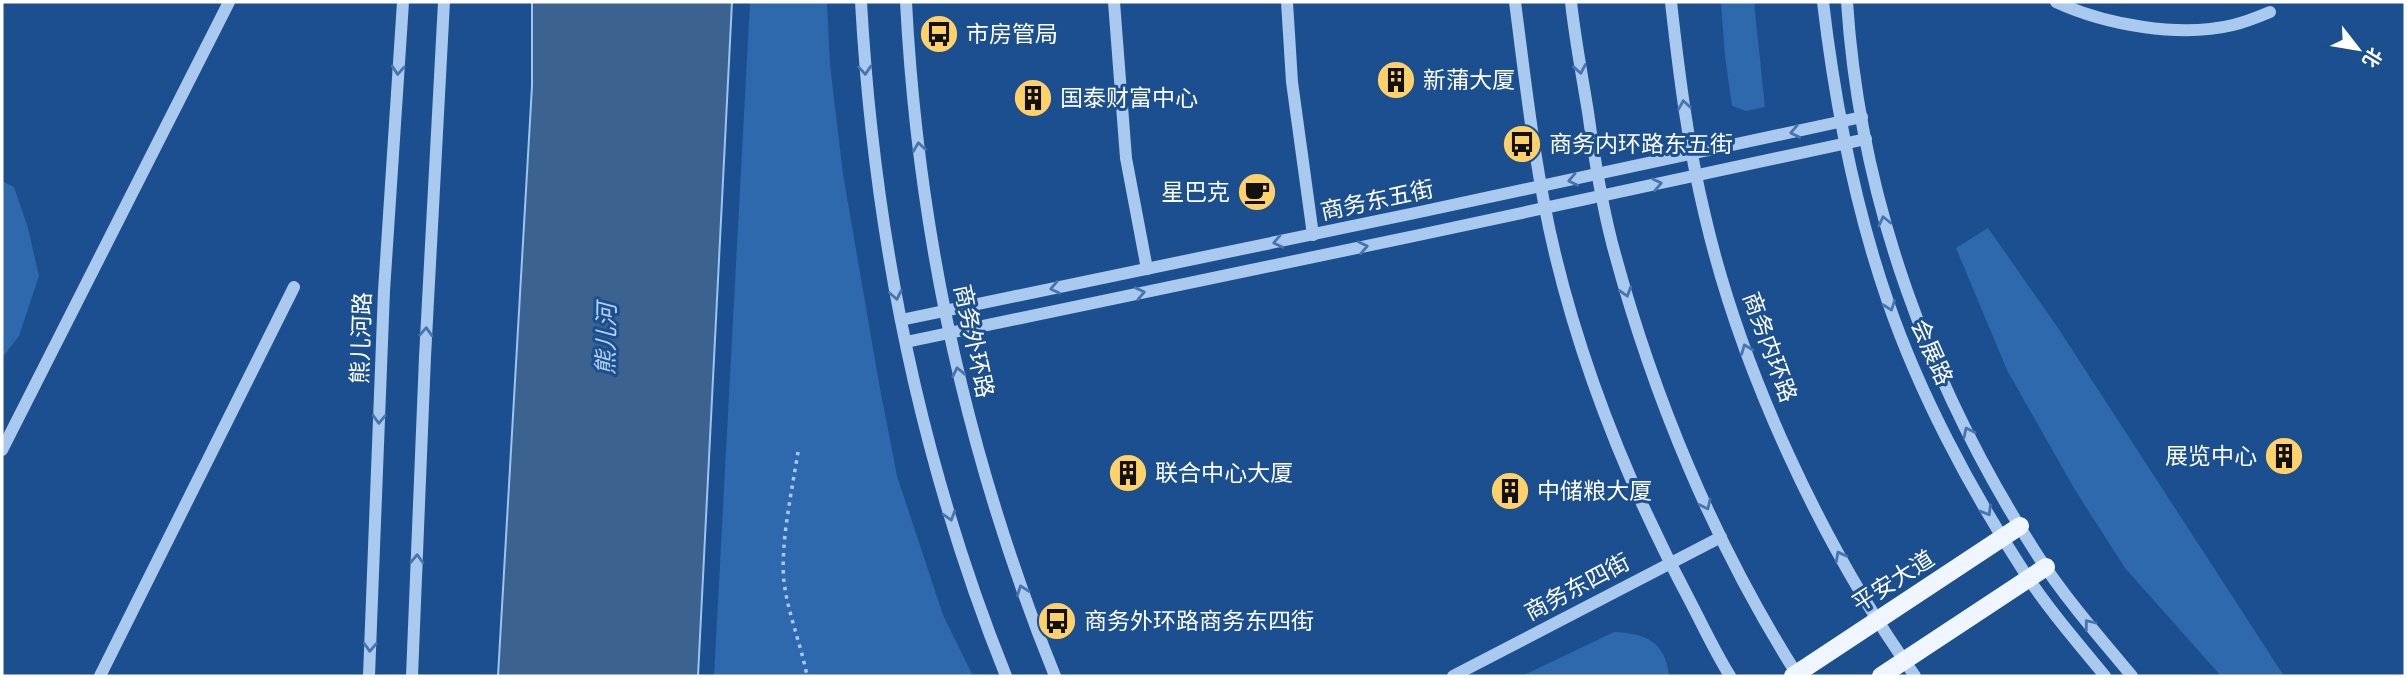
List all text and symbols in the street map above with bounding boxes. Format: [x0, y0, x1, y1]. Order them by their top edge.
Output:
bus stop icon: 市房管局 [918, 13, 960, 55]
north arrow [2323, 14, 2393, 84]
place label: 市房管局 [966, 20, 1058, 48]
text: 北 [2357, 43, 2387, 72]
building icon: 新蒲大厦 [1375, 59, 1417, 101]
one-way arrow [1572, 63, 1587, 75]
one-way arrow [391, 65, 406, 76]
one-way arrow [857, 65, 872, 76]
place label: 新蒲大厦 [1423, 66, 1515, 94]
building icon: 国泰财富中心 [1012, 77, 1054, 119]
place label: 国泰财富中心 [1060, 84, 1198, 112]
one-way arrow [1677, 99, 1692, 111]
bus stop icon: 商务内环路东五街 [1501, 123, 1543, 165]
one-way arrow [1789, 123, 1801, 138]
place label: 商务内环路东五街 [1549, 130, 1733, 158]
one-way arrow [912, 142, 927, 153]
cafe icon: 星巴克 [1236, 171, 1278, 213]
one-way arrow [1567, 171, 1579, 186]
street label: 商务东五街 [1318, 174, 1436, 226]
one-way arrow [1651, 177, 1663, 192]
place label: 星巴克 [1161, 178, 1230, 206]
one-way arrow [1878, 215, 1893, 227]
one-way arrow [1272, 233, 1284, 248]
one-way arrow [1357, 240, 1369, 255]
one-way arrow [1049, 280, 1061, 295]
street label: 商务外环路 [948, 282, 1000, 400]
one-way arrow [1134, 286, 1146, 301]
one-way arrow [1618, 286, 1633, 298]
street label: 商务内环路 [1737, 288, 1803, 406]
one-way arrow [888, 289, 903, 301]
street label: 熊儿河路 [345, 292, 377, 384]
water label: 熊儿河 [591, 299, 621, 375]
one-way arrow [1881, 299, 1895, 311]
street label: 会展路 [1905, 315, 1959, 389]
one-way arrow [419, 326, 434, 337]
one-way arrow [1741, 343, 1755, 355]
one-way arrow [951, 366, 966, 378]
one-way arrow [372, 414, 387, 425]
one-way arrow [1962, 427, 1976, 439]
building icon: 展览中心 [2263, 435, 2305, 477]
place label: 展览中心 [2165, 442, 2257, 470]
building icon: 联合中心大厦 [1107, 452, 1149, 494]
place label: 联合中心大厦 [1155, 459, 1293, 487]
building icon: 中储粮大厦 [1489, 470, 1531, 512]
place label: 中储粮大厦 [1537, 477, 1652, 505]
one-way arrow [1698, 497, 1712, 510]
one-way arrow [1979, 503, 1992, 516]
one-way arrow [941, 510, 956, 522]
street label: 平安大道 [1847, 544, 1939, 618]
street label: 商务东四街 [1520, 548, 1634, 626]
one-way arrow [1835, 551, 1849, 563]
one-way arrow [409, 553, 424, 564]
one-way arrow [1016, 584, 1030, 596]
bus stop icon: 商务外环路商务东四街 [1036, 600, 1078, 642]
place label: 商务外环路商务东四街 [1084, 607, 1314, 635]
one-way arrow [2085, 619, 2097, 631]
one-way arrow [363, 641, 378, 652]

